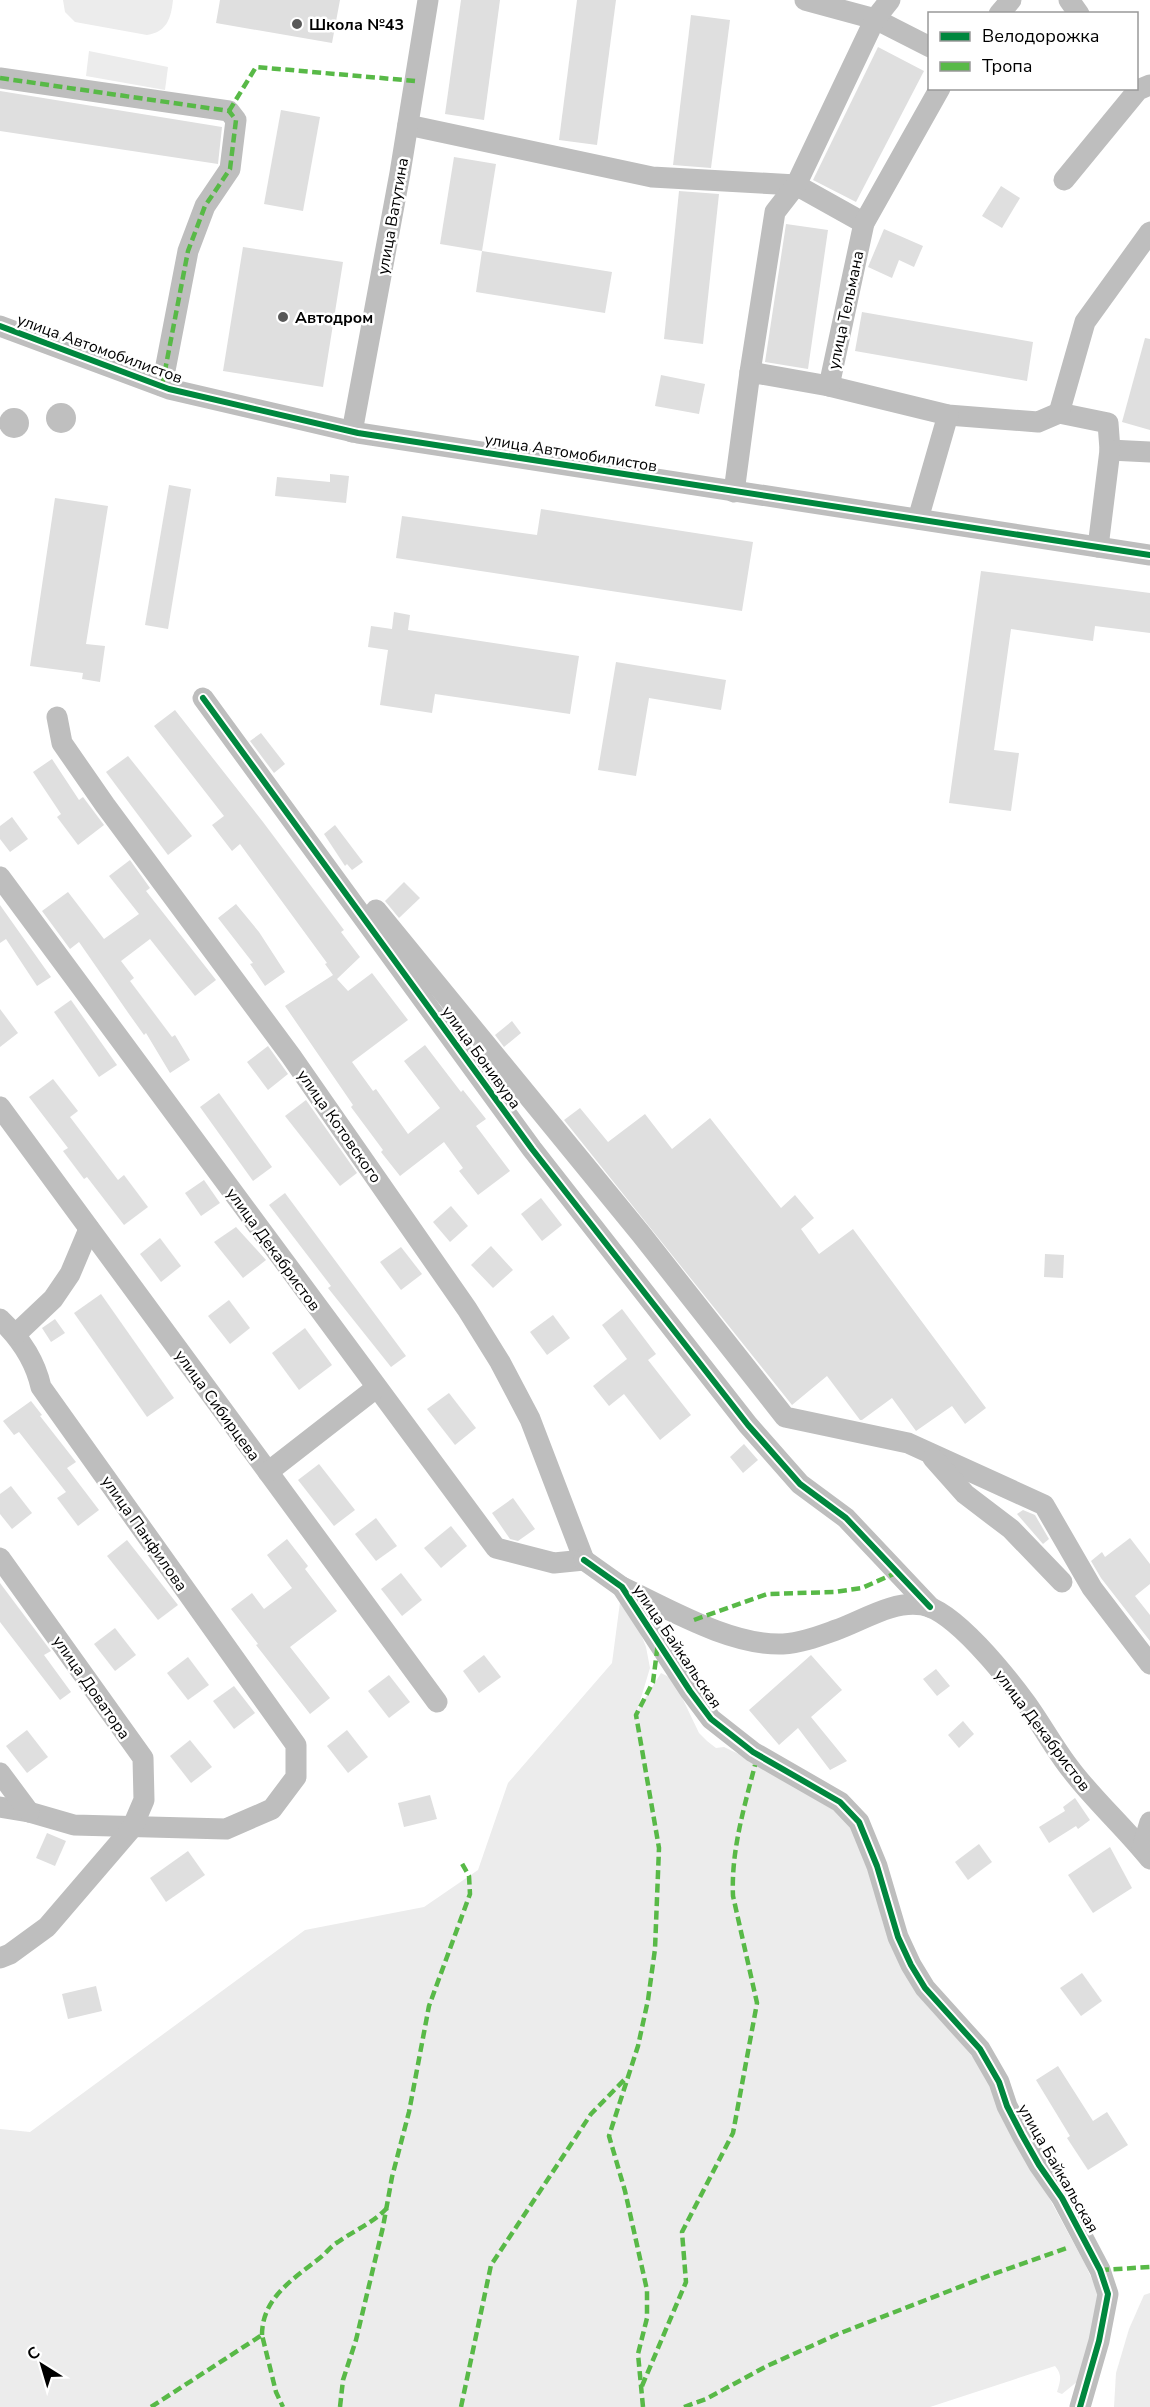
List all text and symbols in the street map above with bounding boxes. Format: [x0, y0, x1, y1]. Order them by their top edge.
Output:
legend [928, 12, 1138, 90]
place label: Школа №43 [309, 14, 404, 36]
marker: Школа №43 [290, 17, 304, 31]
text: Велодорожка [982, 24, 1099, 48]
text: Тропа [982, 54, 1033, 78]
street label: улица Ватутина [372, 156, 414, 276]
street label: улица Тельмана [823, 249, 869, 372]
place label: Автодром [295, 307, 373, 329]
street label: улица Автомобилистов [14, 309, 186, 389]
marker: Автодром [276, 310, 290, 324]
street label: улица Автомобилистов [483, 428, 659, 478]
street label: улица Бонивура [436, 1002, 526, 1114]
street label: улица Котовского [292, 1065, 387, 1188]
street label: улица Декабристов [221, 1184, 326, 1316]
street label: улица Сибирцева [169, 1346, 265, 1466]
street label: улица Панфилова [96, 1471, 192, 1596]
street label: улица Байкальская [627, 1580, 727, 1713]
street label: улица Доватора [47, 1631, 135, 1744]
street label: улица Декабристов [989, 1665, 1095, 1796]
street label: улица Байкальская [1012, 2100, 1104, 2237]
north arrow [12, 2335, 72, 2395]
text: С [23, 2342, 45, 2366]

